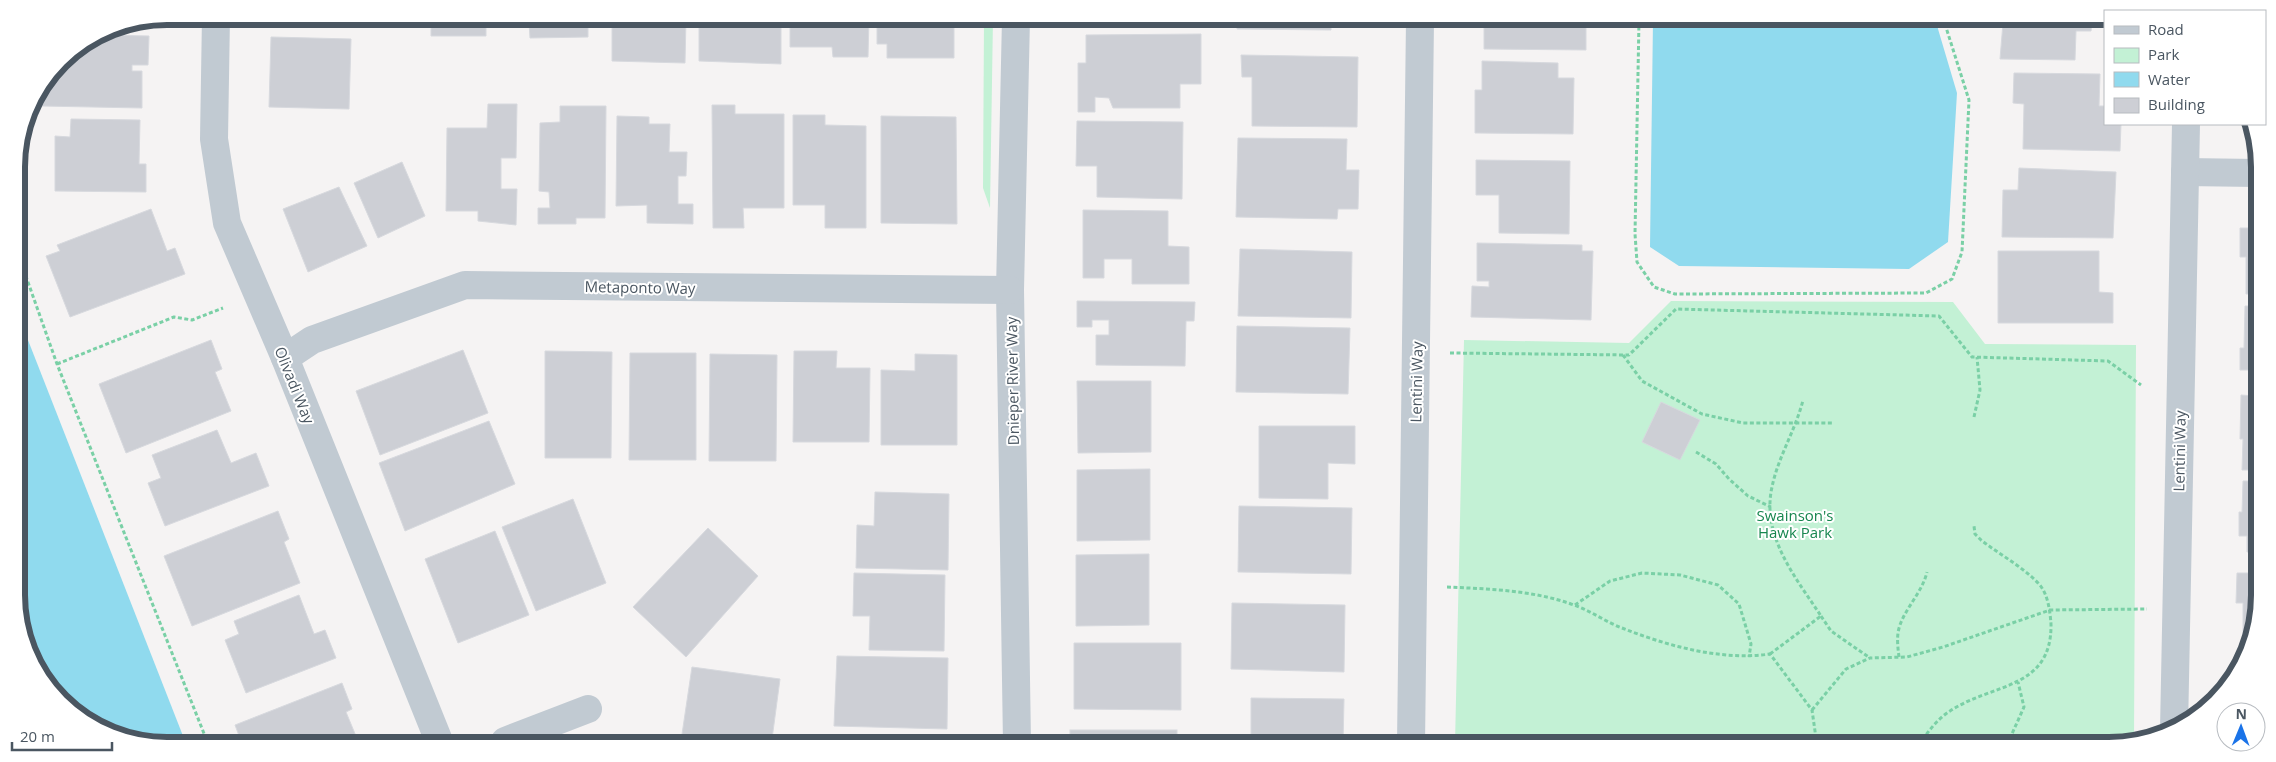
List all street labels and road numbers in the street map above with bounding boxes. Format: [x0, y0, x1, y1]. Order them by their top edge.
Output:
street label: Metaponto Way [584, 276, 696, 298]
street label: Dnieper River Way [1001, 316, 1023, 445]
street label: Lentini Way [1405, 341, 1427, 423]
street label: Olivadi Way [270, 343, 320, 427]
street label: Lentini Way [2168, 410, 2190, 492]

